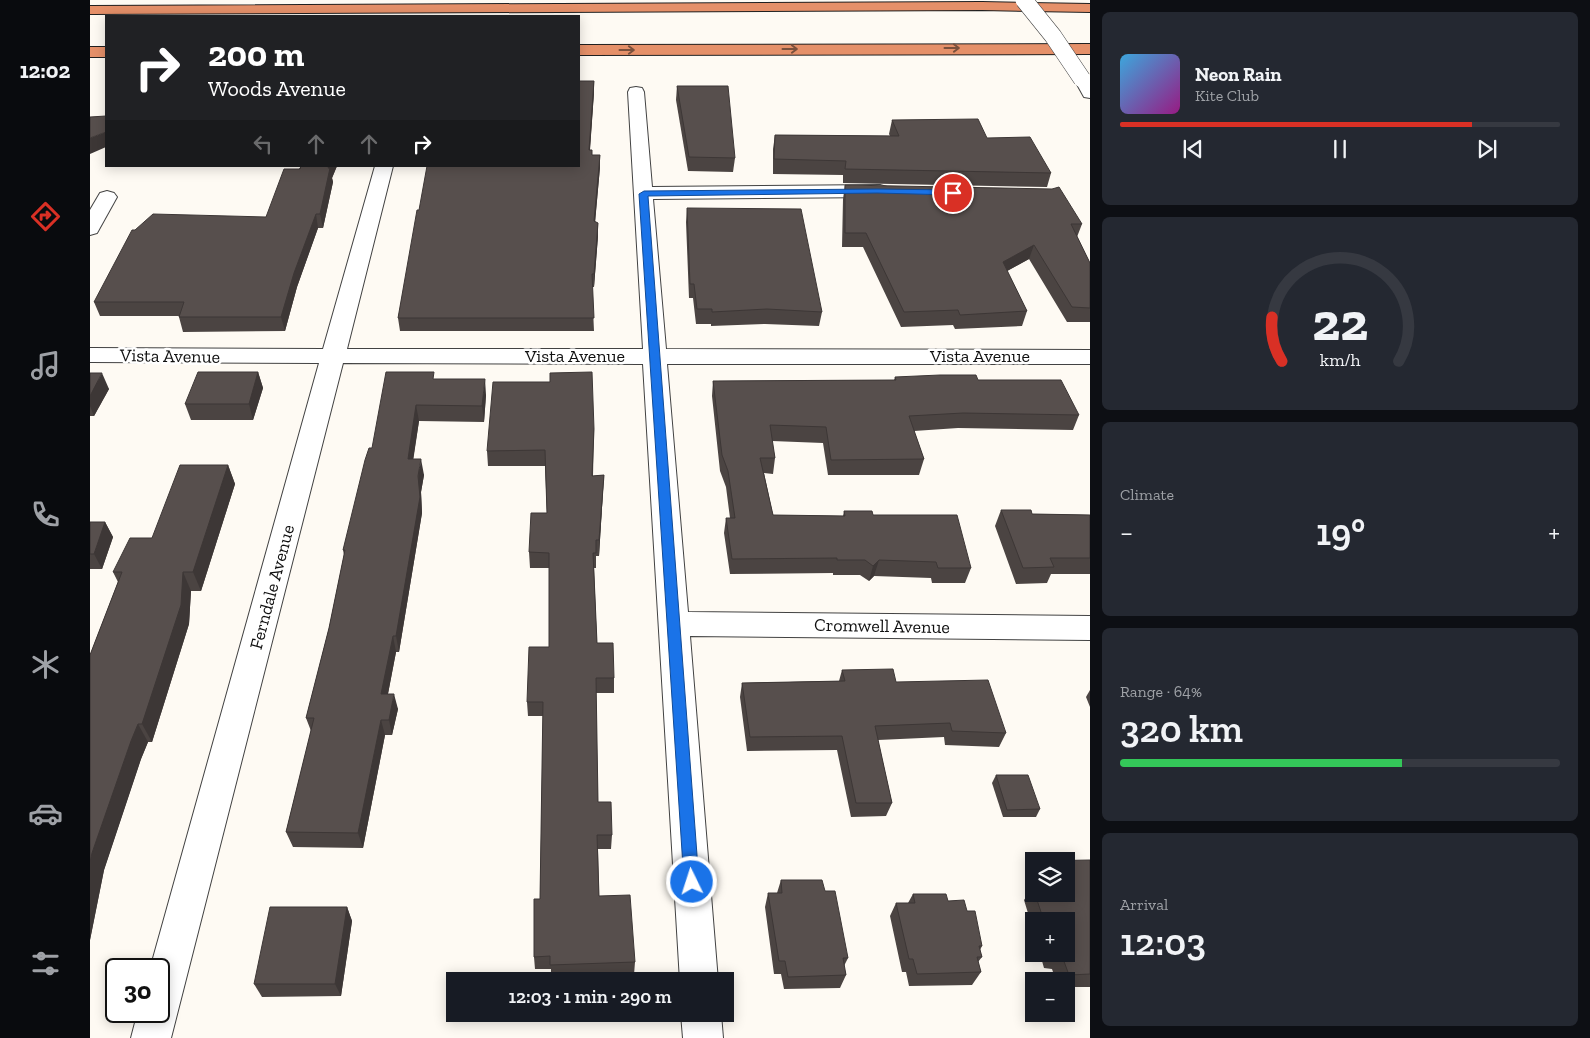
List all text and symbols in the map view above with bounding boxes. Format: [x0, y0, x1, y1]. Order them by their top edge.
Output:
text: 200 m [208, 33, 304, 75]
icon: right [125, 35, 190, 100]
one-way arrow [944, 43, 960, 53]
one-way arrow [782, 44, 798, 54]
one-way arrow [619, 45, 635, 55]
text: 12:02 [20, 57, 70, 84]
text: Neon Rain [1195, 63, 1282, 86]
text: Woods Avenue [208, 75, 346, 102]
text: Kite Club [1195, 86, 1259, 105]
icon: left [249, 130, 277, 158]
icon: ahead [302, 130, 330, 158]
icon: ahead [355, 130, 383, 158]
icon: right [408, 130, 436, 158]
icon: previous [1179, 135, 1207, 163]
icon: pause [1326, 135, 1354, 163]
icon: next [1473, 135, 1501, 163]
pin [932, 172, 974, 214]
icon: arrive [939, 179, 967, 207]
icon: directions [28, 199, 63, 234]
text: 22 [1312, 291, 1368, 353]
street label: Vista Avenue [119, 344, 220, 368]
street label: Vista Avenue [524, 345, 625, 367]
street label: Vista Avenue [929, 345, 1030, 367]
icon: music [28, 348, 63, 383]
text: km/h [1320, 349, 1360, 371]
text: Climate [1120, 485, 1174, 504]
icon: phone [28, 497, 63, 532]
text: 19° [1316, 509, 1365, 555]
text: − [1120, 516, 1133, 549]
text: + [1548, 516, 1560, 549]
street label: Ferndale Avenue [245, 522, 299, 652]
street label: Cromwell Avenue [814, 614, 950, 638]
icon: climate [28, 647, 63, 682]
text: Range · 64% [1120, 682, 1202, 701]
text: 320 km [1120, 706, 1243, 752]
icon: car [28, 796, 63, 831]
map controls [1025, 852, 1075, 1022]
button: layers [1025, 852, 1075, 902]
position arrow [665, 855, 717, 907]
text: Arrival [1120, 895, 1168, 914]
button: + [1025, 912, 1075, 962]
text: 12:03 [1120, 919, 1206, 965]
icon: filters [28, 946, 63, 981]
speed limit sign: 30 [105, 958, 170, 1023]
button: − [1025, 972, 1075, 1022]
text: 12:03 · 1 min · 290 m [509, 985, 671, 1008]

